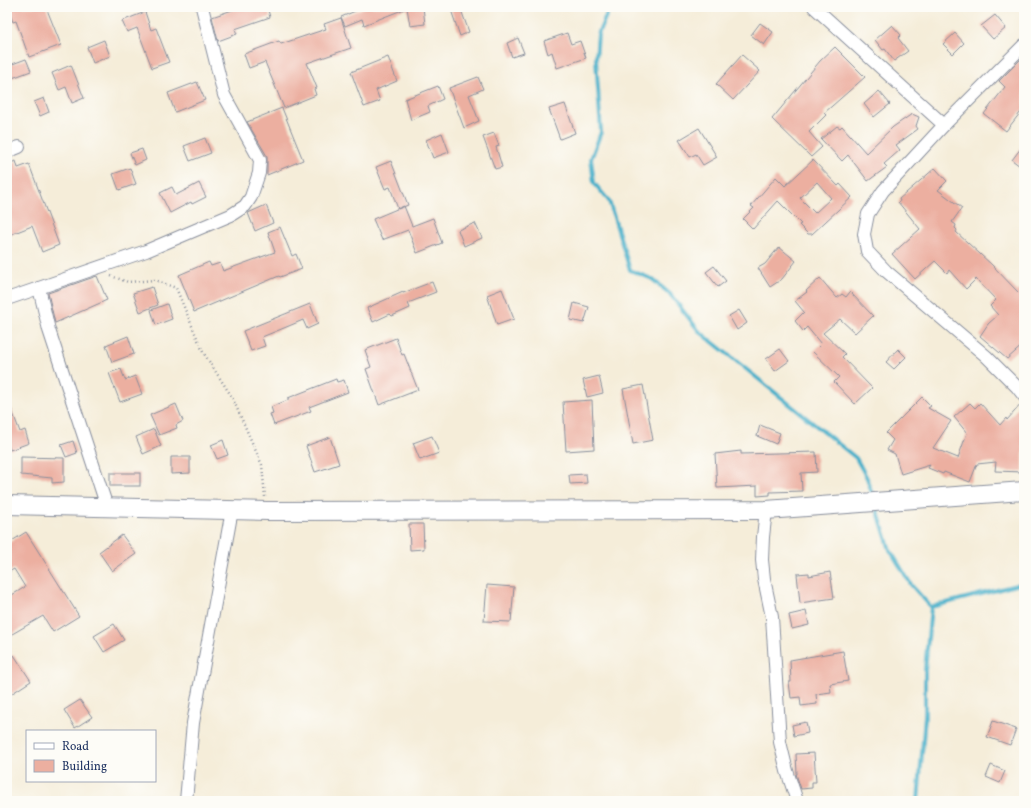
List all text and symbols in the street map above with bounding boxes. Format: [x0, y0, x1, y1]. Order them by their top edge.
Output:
legend [26, 730, 156, 782]
text: Road [62, 739, 89, 755]
text: Building [62, 759, 107, 775]

